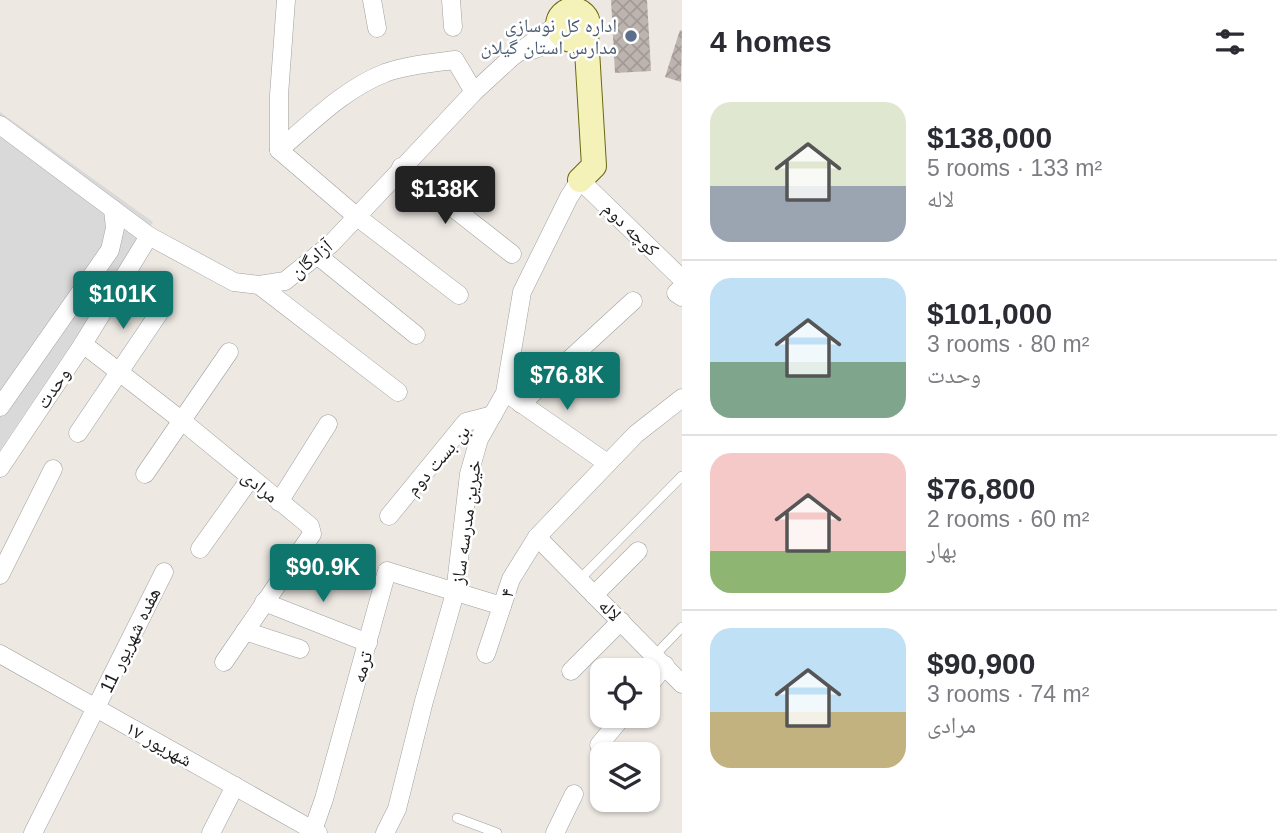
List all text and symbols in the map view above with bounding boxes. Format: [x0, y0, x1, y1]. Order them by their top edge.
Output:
place label: اداره کل نوسازی مدارس استان گیلان [480, 15, 617, 59]
icon: filters [1211, 23, 1249, 61]
text: 4 homes [710, 25, 832, 58]
marker: اداره کل نوسازی مدارس استان گیلان [623, 28, 639, 44]
text: $138,000 [927, 121, 1052, 154]
icon: home [766, 130, 850, 214]
text: 5 rooms · 133 m² [927, 155, 1102, 181]
pin: $138K [396, 166, 494, 226]
text: $138K [411, 176, 479, 202]
text: لاله [927, 186, 954, 212]
street label: کوچه دوم [597, 198, 663, 263]
street label: آزادگان [286, 235, 338, 283]
pin: $101K [74, 272, 172, 331]
text: $101K [89, 281, 157, 307]
text: $101,000 [927, 297, 1052, 330]
icon: home [766, 306, 850, 390]
text: 3 rooms · 80 m² [927, 331, 1089, 357]
pin: $76.8K [510, 352, 624, 412]
text: $76.8K [530, 362, 604, 388]
text: وحدت [927, 362, 981, 388]
street label: وحدت [32, 364, 75, 413]
street label: بن بست دوم [402, 421, 476, 501]
street label: خیرین مدرسه ساز [447, 458, 486, 587]
street label: مرادی [237, 465, 282, 508]
text: $76,800 [927, 472, 1035, 505]
icon: home [766, 481, 850, 565]
text: 2 rooms · 60 m² [927, 506, 1089, 532]
text: بهار [927, 537, 957, 563]
pin: $90.9K [266, 544, 380, 604]
text: $90.9K [286, 554, 360, 580]
street label: هفده شهریور 11 [96, 584, 165, 696]
street label: ۴ [496, 586, 518, 600]
street label: لاله [595, 595, 625, 625]
text: $90,900 [927, 647, 1035, 680]
street label: ترمه [348, 649, 378, 685]
icon: home [766, 656, 850, 740]
map controls [590, 658, 660, 812]
button: locate [590, 658, 660, 728]
text: 3 rooms · 74 m² [927, 681, 1089, 707]
text: مرادی [927, 712, 976, 738]
street label: ۱۷ شهریور [122, 717, 196, 772]
button: layers [590, 742, 660, 812]

